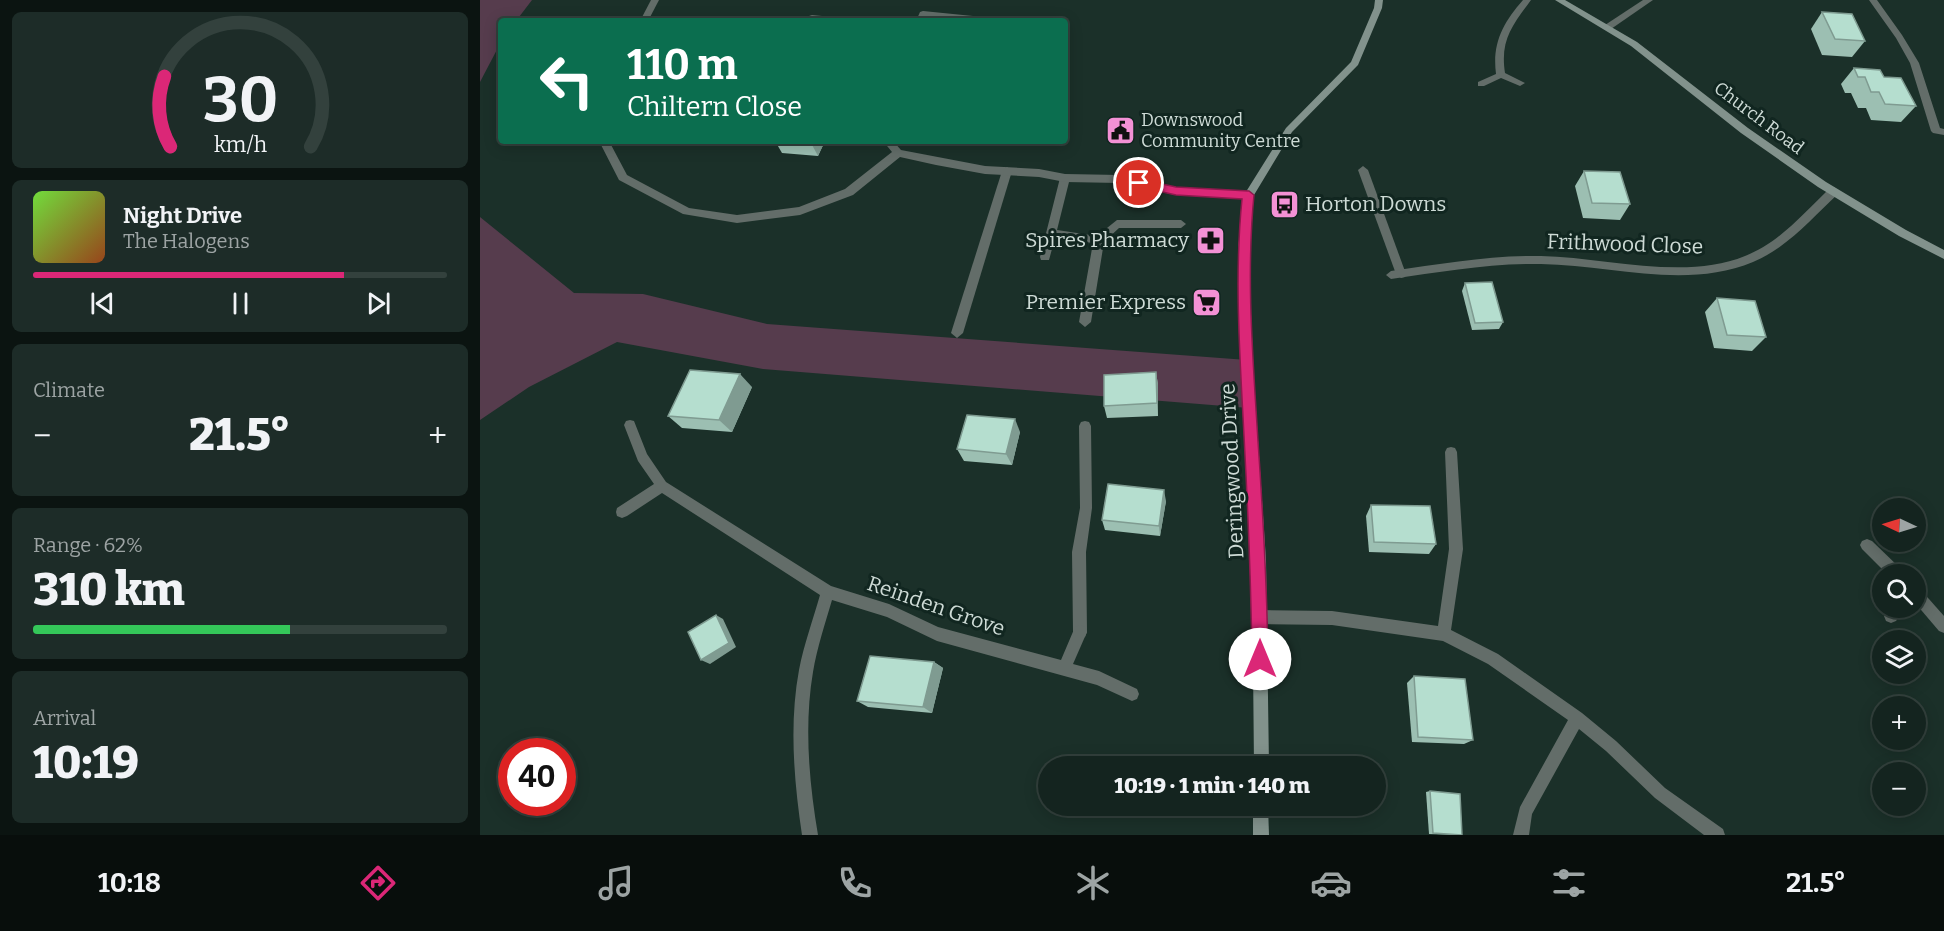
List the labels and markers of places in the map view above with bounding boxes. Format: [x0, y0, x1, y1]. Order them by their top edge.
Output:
place label: Downswood Community Centre [1141, 109, 1300, 152]
public building icon: Downswood Community Centre [1104, 114, 1136, 146]
pin [1113, 157, 1164, 208]
bus stop icon: Horton Downs [1268, 188, 1300, 220]
place label: Horton Downs [1305, 191, 1446, 217]
pharmacy icon: Spires Pharmacy [1194, 224, 1226, 256]
place label: Spires Pharmacy [1025, 227, 1190, 253]
supermarket icon: Premier Express [1191, 286, 1223, 318]
place label: Premier Express [1026, 289, 1186, 315]

